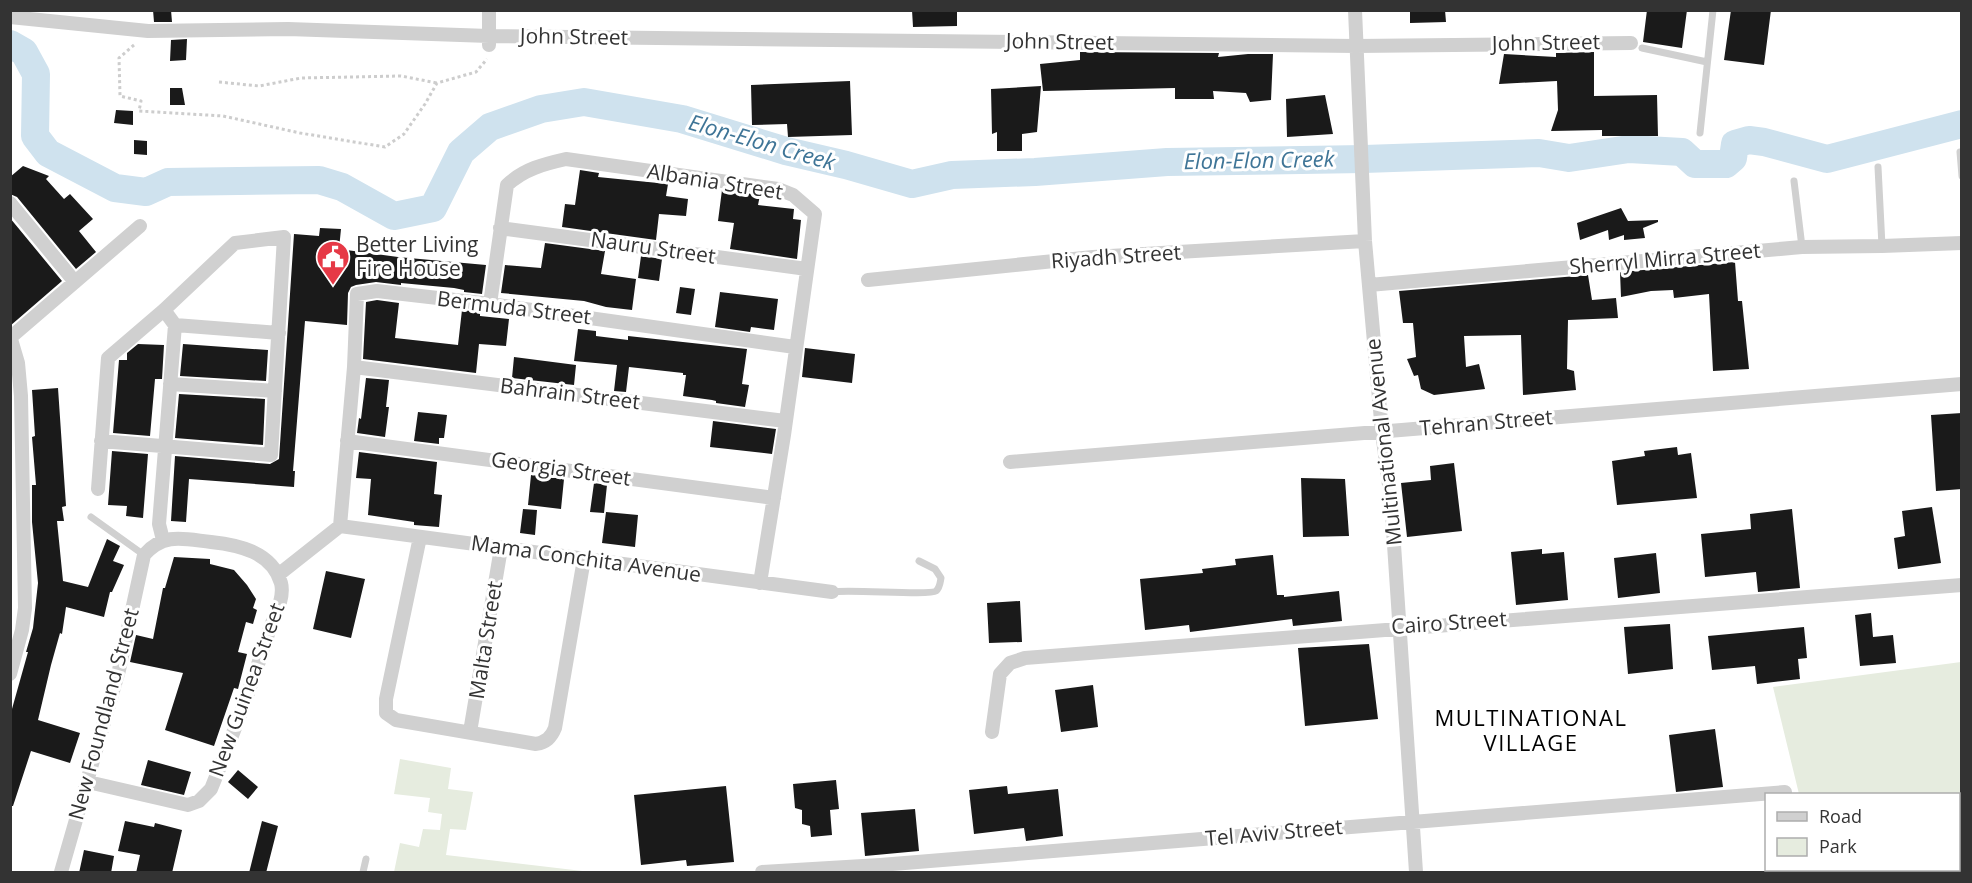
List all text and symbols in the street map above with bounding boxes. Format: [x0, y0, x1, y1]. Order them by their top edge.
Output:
street label: John Street [518, 21, 628, 51]
street label: John Street [1004, 26, 1114, 56]
street label: John Street [1490, 27, 1600, 57]
water label: Elon-Elon Creek [686, 106, 840, 177]
water label: Elon-Elon Creek [1183, 143, 1336, 175]
street label: Albania Street [645, 156, 785, 206]
street label: Nauru Street [589, 224, 717, 270]
place label: Better Living Fire House [356, 230, 479, 282]
street label: Sherryl Mirra Street [1568, 236, 1762, 280]
street label: Riyadh Street [1050, 237, 1182, 275]
public building icon: Better Living Fire House [315, 239, 351, 286]
street label: Bermuda Street [436, 284, 593, 330]
street label: Multinational Avenue [1358, 337, 1408, 547]
street label: Bahrain Street [499, 371, 642, 415]
street label: Tehran Street [1418, 402, 1554, 442]
street label: Georgia Street [489, 444, 633, 492]
street label: Mama Conchita Avenue [469, 528, 703, 588]
street label: Malta Street [462, 579, 508, 701]
street label: New Guinea Street [202, 599, 291, 781]
street label: Cairo Street [1390, 604, 1508, 640]
street label: New Foundland Street [61, 605, 145, 823]
district label: MULTINATIONAL VILLAGE [1435, 702, 1627, 757]
legend [1765, 793, 1960, 871]
text: Road [1819, 804, 1862, 828]
street label: Tel Aviv Street [1204, 812, 1344, 852]
text: Park [1819, 834, 1857, 858]

